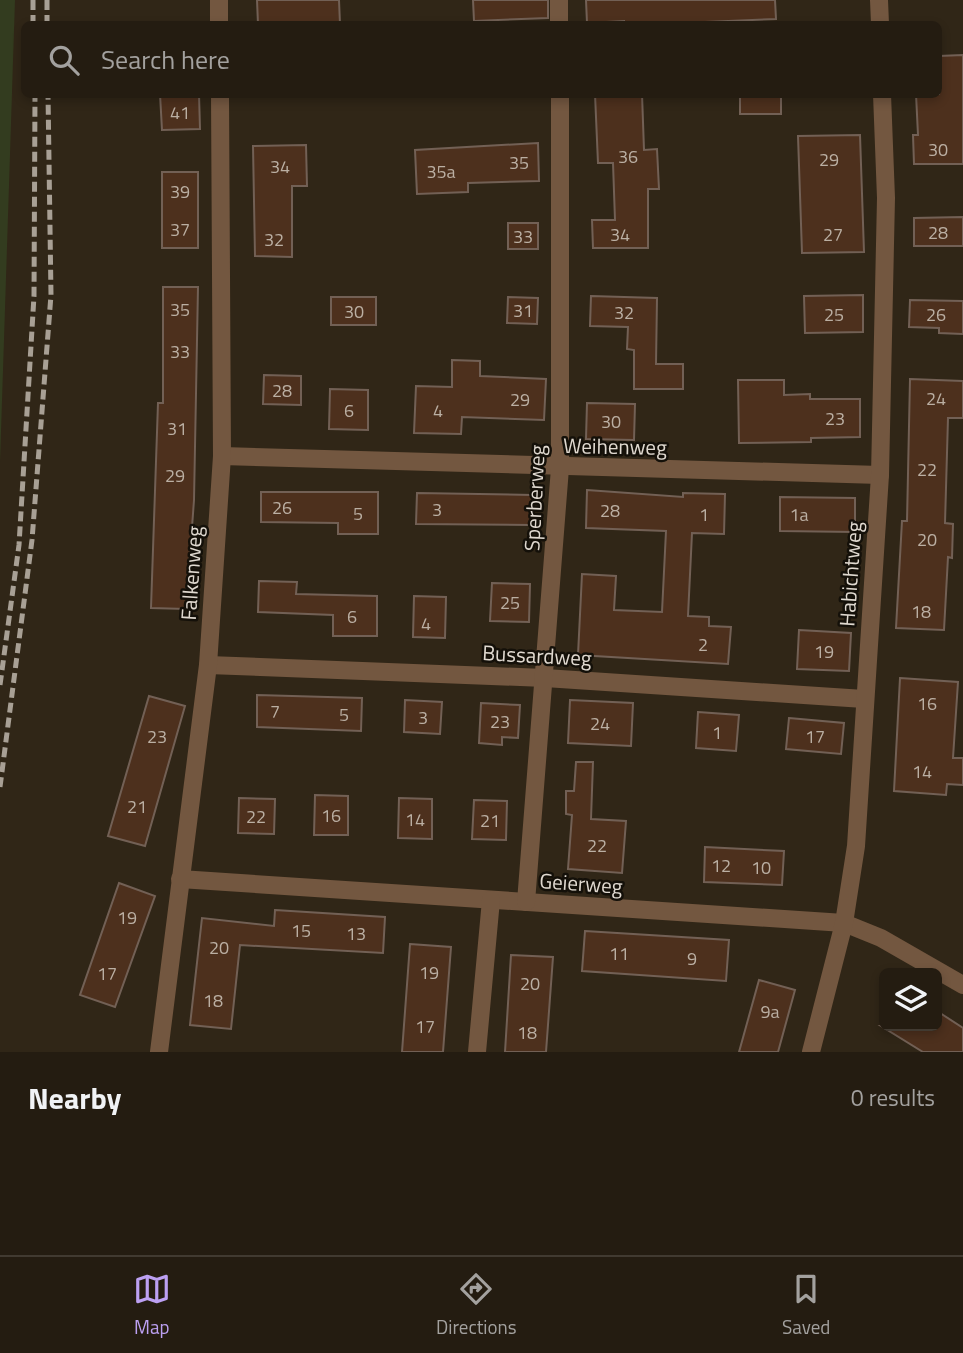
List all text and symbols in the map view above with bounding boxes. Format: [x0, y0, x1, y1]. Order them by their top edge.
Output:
search box [21, 21, 942, 98]
text: Search here [101, 40, 230, 79]
icon: search [45, 41, 83, 79]
house number: 41 [170, 99, 190, 126]
house number: 30 [928, 136, 948, 163]
house number: 36 [618, 143, 638, 170]
house number: 29 [819, 146, 839, 173]
house number: 35 [509, 149, 529, 176]
house number: 34 [270, 153, 290, 180]
house number: 35a [426, 158, 456, 185]
house number: 39 [170, 178, 190, 205]
house number: 37 [170, 216, 190, 243]
house number: 28 [928, 219, 948, 246]
house number: 34 [610, 221, 630, 248]
house number: 27 [823, 221, 843, 248]
house number: 33 [513, 223, 533, 250]
house number: 32 [264, 226, 284, 253]
house number: 35 [170, 296, 190, 323]
house number: 31 [513, 297, 533, 324]
house number: 30 [344, 298, 364, 325]
house number: 32 [614, 299, 634, 326]
house number: 25 [824, 301, 844, 328]
house number: 26 [926, 301, 946, 328]
house number: 33 [170, 338, 190, 365]
house number: 28 [272, 377, 292, 404]
house number: 24 [926, 385, 946, 412]
house number: 29 [510, 386, 530, 413]
house number: 6 [344, 397, 354, 424]
house number: 4 [433, 397, 443, 424]
house number: 23 [825, 405, 845, 432]
house number: 30 [601, 408, 621, 435]
house number: 31 [167, 415, 187, 442]
street label: Weihenweg [563, 429, 667, 463]
street label: Sperberweg [515, 444, 553, 552]
house number: 22 [917, 456, 937, 483]
house number: 29 [165, 462, 185, 489]
house number: 26 [272, 494, 292, 521]
house number: 3 [432, 496, 442, 523]
house number: 28 [600, 497, 620, 524]
house number: 5 [353, 500, 363, 527]
house number: 1 [699, 501, 709, 528]
house number: 1a [789, 501, 809, 528]
street label: Habichtweg [830, 520, 870, 628]
street label: Falkenweg [172, 525, 210, 621]
house number: 20 [917, 526, 937, 553]
house number: 25 [500, 589, 520, 616]
house number: 18 [911, 598, 931, 625]
house number: 6 [347, 603, 357, 630]
house number: 4 [421, 610, 431, 637]
house number: 2 [698, 631, 708, 658]
street label: Bussardweg [481, 636, 593, 674]
house number: 19 [814, 638, 834, 665]
house number: 16 [917, 690, 937, 717]
house number: 7 [270, 698, 280, 725]
house number: 5 [339, 701, 349, 728]
house number: 3 [418, 704, 428, 731]
house number: 23 [490, 708, 510, 735]
house number: 24 [590, 710, 610, 737]
house number: 1 [712, 719, 722, 746]
house number: 23 [147, 723, 167, 750]
house number: 17 [805, 723, 825, 750]
house number: 14 [912, 758, 932, 785]
house number: 21 [127, 793, 147, 820]
house number: 16 [321, 802, 341, 829]
house number: 22 [246, 803, 266, 830]
house number: 14 [405, 806, 425, 833]
house number: 21 [480, 807, 500, 834]
house number: 22 [587, 832, 607, 859]
house number: 12 [711, 852, 731, 879]
house number: 10 [751, 854, 771, 881]
street label: Geierweg [538, 864, 624, 902]
house number: 19 [117, 904, 137, 931]
house number: 15 [291, 917, 311, 944]
house number: 13 [346, 920, 366, 947]
house number: 20 [209, 934, 229, 961]
house number: 11 [609, 940, 629, 967]
house number: 9 [687, 945, 697, 972]
house number: 19 [419, 959, 439, 986]
house number: 17 [97, 960, 117, 987]
map controls [879, 968, 942, 1031]
button: layers [879, 968, 942, 1031]
house number: 20 [520, 970, 540, 997]
house number: 18 [203, 987, 223, 1014]
house number: 9a [760, 998, 780, 1025]
house number: 17 [415, 1013, 435, 1040]
house number: 18 [517, 1019, 537, 1046]
text: Nearby [28, 1075, 121, 1121]
text: 0 results [851, 1080, 935, 1115]
tab: Map [133, 1270, 171, 1341]
tab: Directions [436, 1270, 517, 1341]
tab: Saved [782, 1270, 830, 1341]

